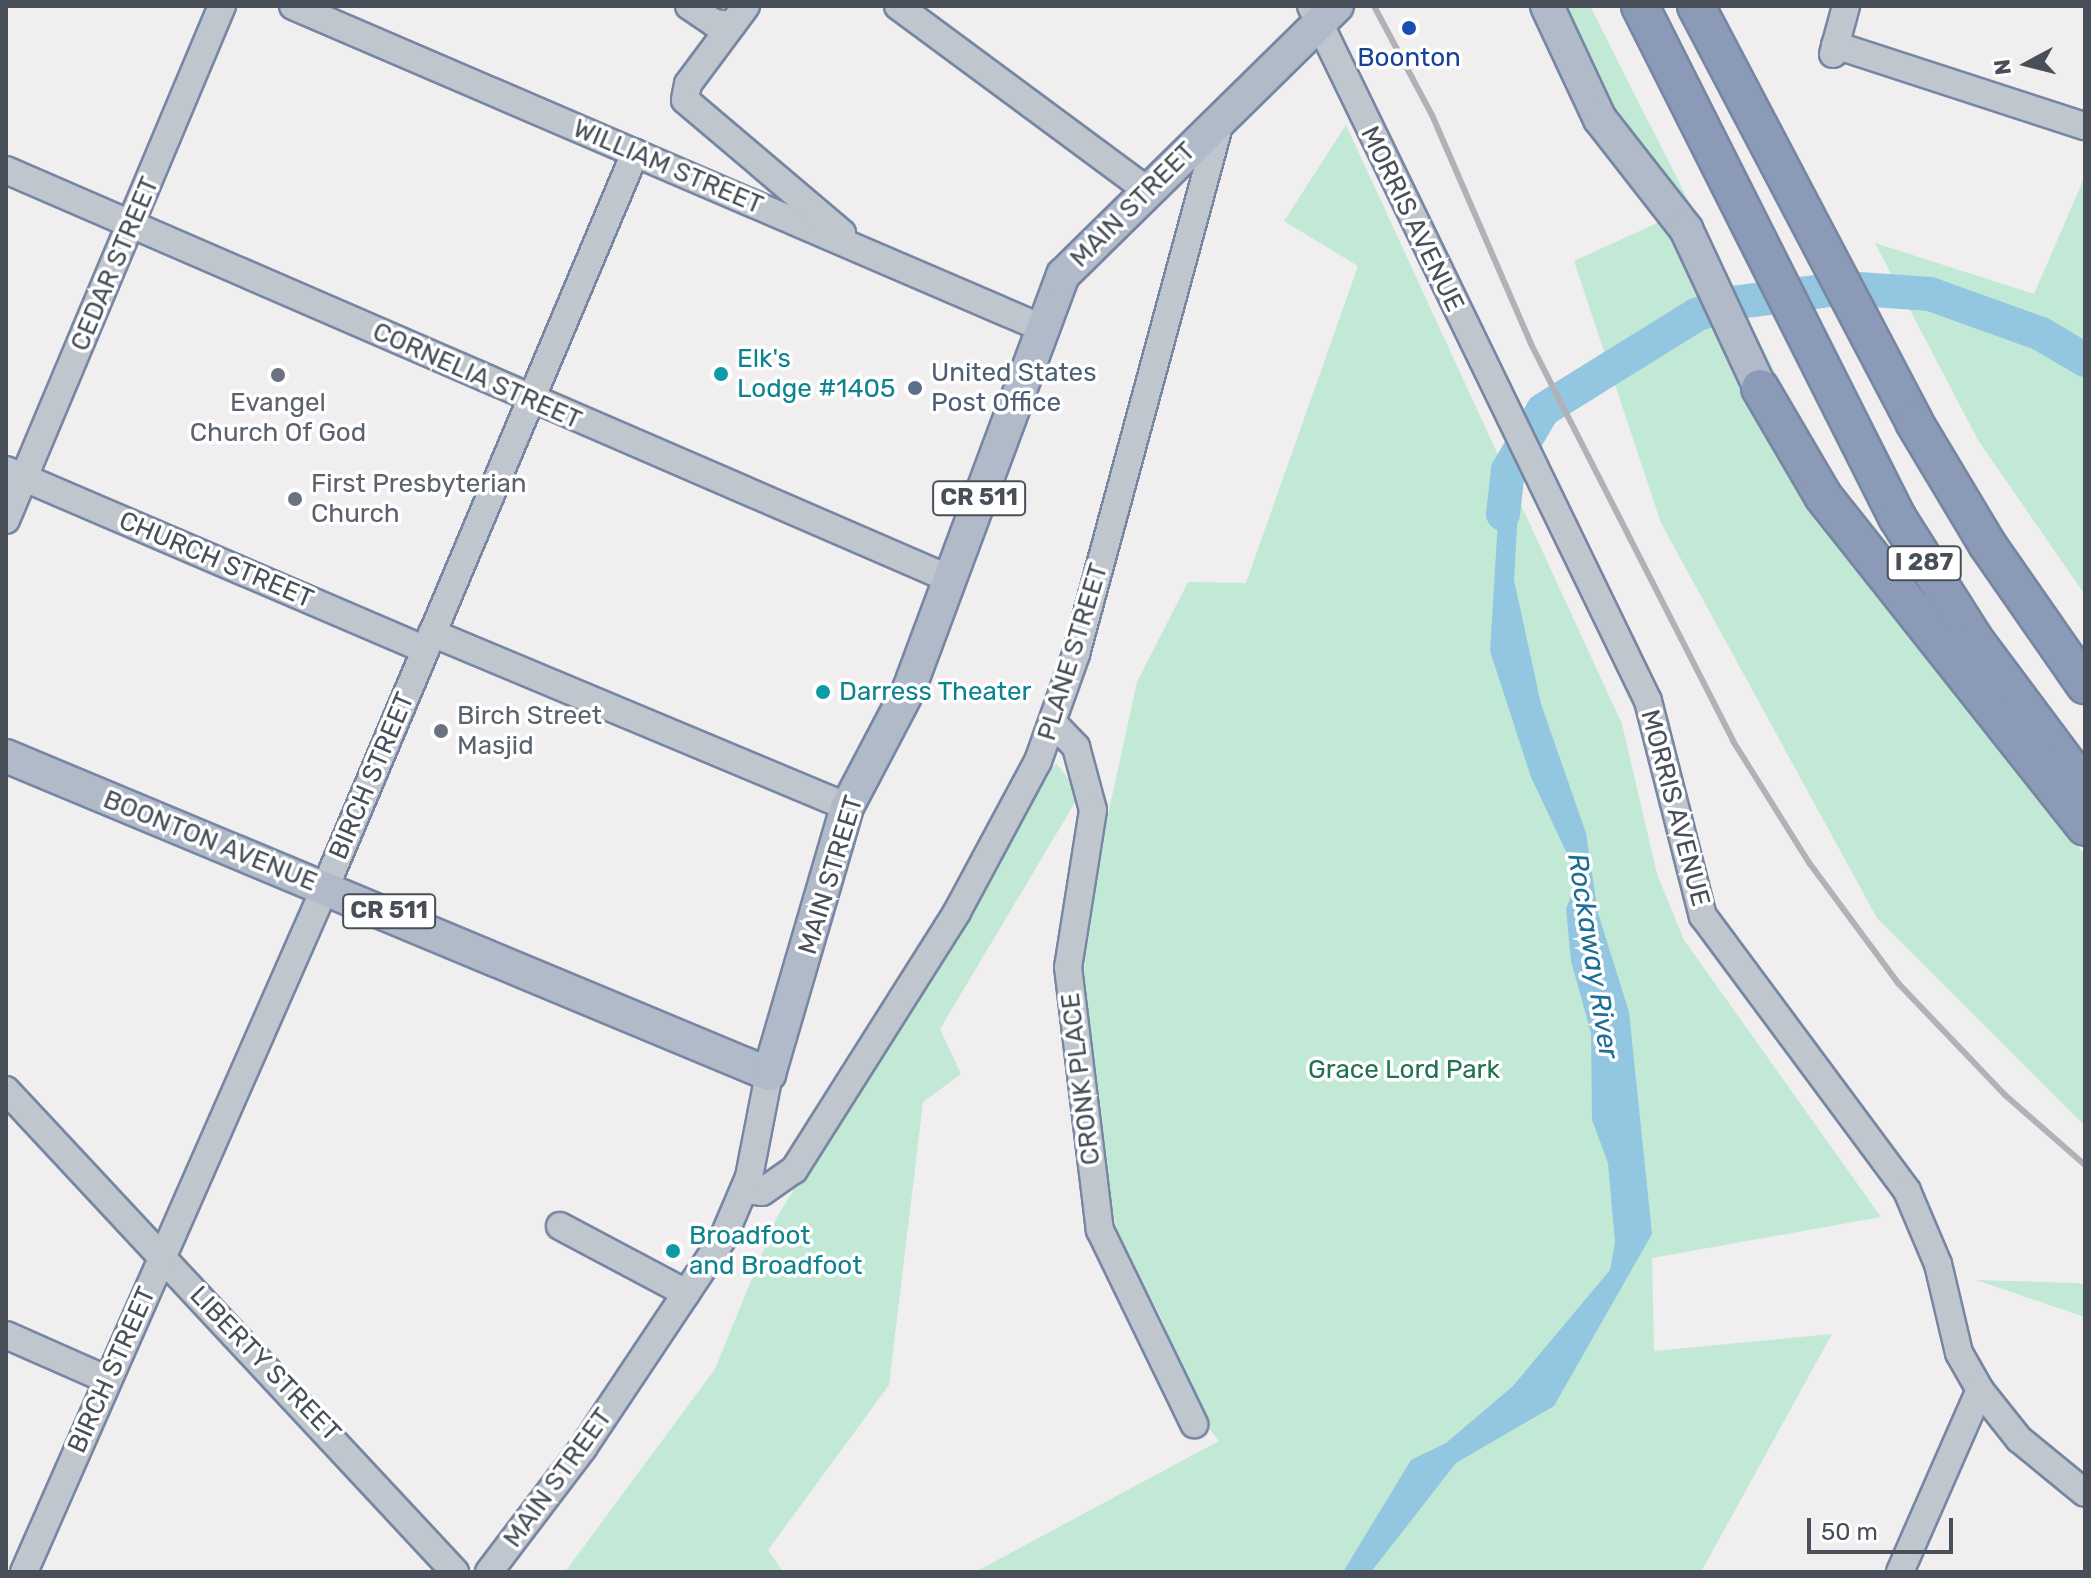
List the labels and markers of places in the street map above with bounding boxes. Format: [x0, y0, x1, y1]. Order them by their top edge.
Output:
marker: Boonton [1398, 17, 1420, 39]
place label: Boonton [1357, 42, 1461, 74]
place label: Elk's Lodge #1405 [737, 343, 896, 404]
place label: United States Post Office [931, 357, 1096, 418]
marker: Elk's Lodge #1405 [712, 365, 730, 383]
marker: Evangel Church Of God [269, 366, 287, 384]
marker: United States Post Office [906, 379, 924, 397]
place label: Evangel Church Of God [189, 387, 367, 448]
place label: First Presbyterian Church [311, 468, 527, 530]
marker: First Presbyterian Church [286, 490, 304, 508]
place label: Darress Theater [839, 676, 1032, 708]
marker: Darress Theater [814, 683, 832, 701]
place label: Birch Street Masjid [457, 700, 602, 762]
marker: Birch Street Masjid [432, 722, 450, 740]
place label: Broadfoot and Broadfoot [689, 1220, 862, 1282]
marker: Broadfoot and Broadfoot [664, 1242, 682, 1260]

